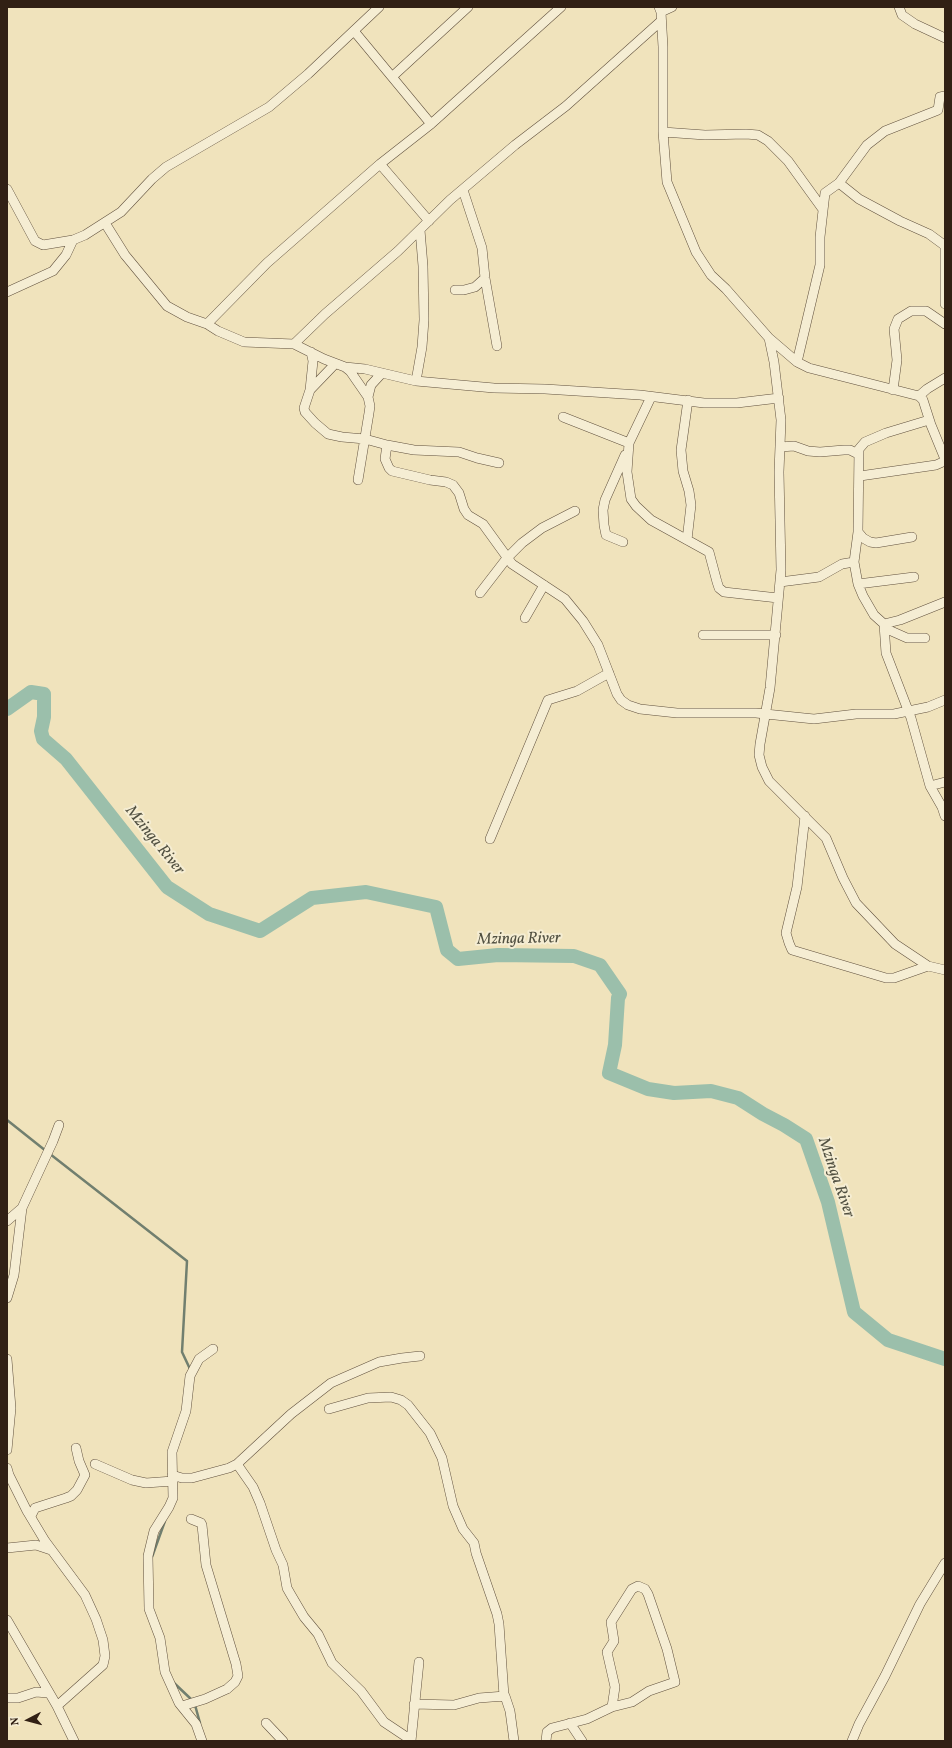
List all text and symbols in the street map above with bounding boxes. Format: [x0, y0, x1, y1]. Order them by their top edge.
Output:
water label: Mzinga River [120, 803, 188, 879]
water label: Mzinga River [477, 930, 561, 950]
water label: Mzinga River [812, 1135, 858, 1221]
north arrow [8, 1700, 48, 1740]
text: N [8, 1717, 23, 1726]

